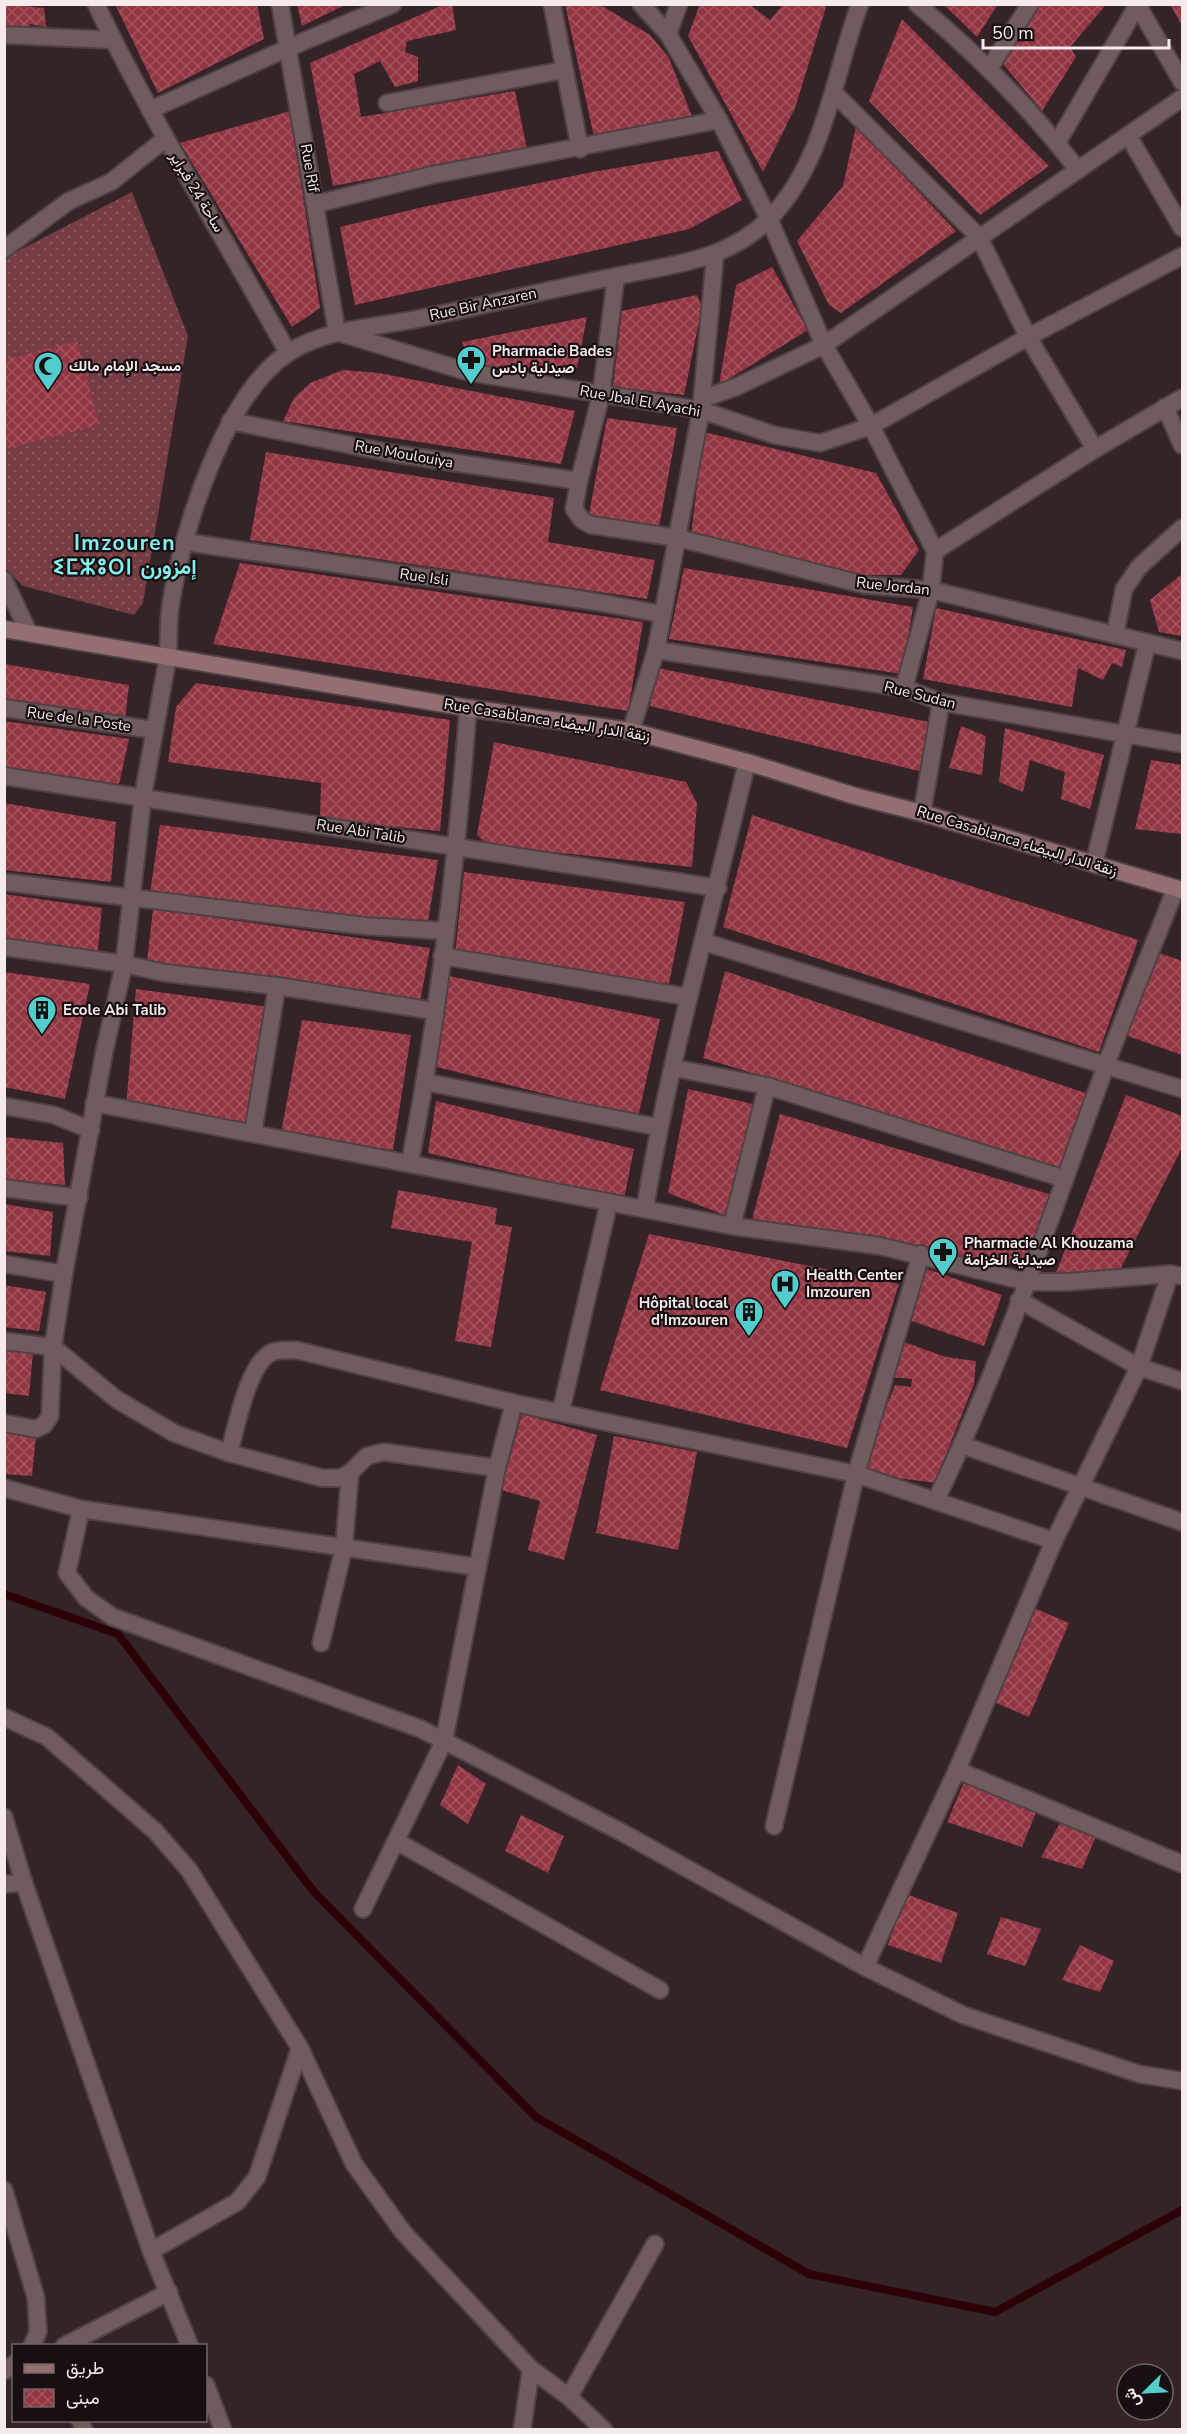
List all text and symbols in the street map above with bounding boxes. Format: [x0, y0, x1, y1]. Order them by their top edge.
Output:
scale bar [983, 12, 1169, 50]
text: 50 m [992, 21, 1034, 45]
street label: Rue Rif [296, 142, 324, 195]
street label: ساحة 24 فبراير [165, 147, 229, 236]
street label: Rue Bir Anzaren [428, 283, 538, 325]
place label: Pharmacie Bades صيدلية بادس [492, 341, 612, 378]
pharmacy icon: Pharmacie Bades صيدلية بادس [455, 344, 487, 386]
mosque icon: مسجد الإمام مالك [32, 350, 64, 392]
place label: مسجد الإمام مالك [69, 356, 181, 376]
street label: Rue Jbal El Ayachi [578, 381, 702, 421]
street label: Rue Moulouiya [353, 435, 455, 473]
district label: Imzouren ⵉⵎⵣⵓⵔⵏ إمزورن [53, 529, 197, 581]
street label: Rue Isli [398, 564, 450, 590]
street label: Rue Jordan [855, 572, 931, 600]
street label: Rue Sudan [882, 676, 958, 714]
street label: Rue Casablanca زنقة الدار البيضاء [442, 694, 652, 746]
street label: Rue de la Poste [26, 702, 132, 736]
street label: Rue Casablanca زنقة الدار البيضاء [914, 801, 1120, 881]
street label: Rue Abi Talib [315, 814, 407, 848]
building icon: Ecole Abi Talib [26, 994, 58, 1036]
place label: Ecole Abi Talib [63, 1000, 166, 1020]
place label: Pharmacie Al Khouzama صيدلية الخزامة [964, 1233, 1134, 1270]
pharmacy icon: Pharmacie Al Khouzama صيدلية الخزامة [927, 1236, 959, 1278]
place label: Health Center Imzouren [806, 1265, 903, 1302]
hospital icon: Health Center Imzouren [769, 1268, 801, 1310]
place label: Hôpital local d'Imzouren [639, 1293, 728, 1330]
building icon: Hôpital local d'Imzouren [733, 1296, 765, 1338]
legend [12, 2344, 207, 2422]
text: طريق [66, 2356, 104, 2380]
north arrow [1115, 2362, 1175, 2422]
text: ش [1118, 2384, 1146, 2411]
text: مبنى [66, 2386, 100, 2410]

